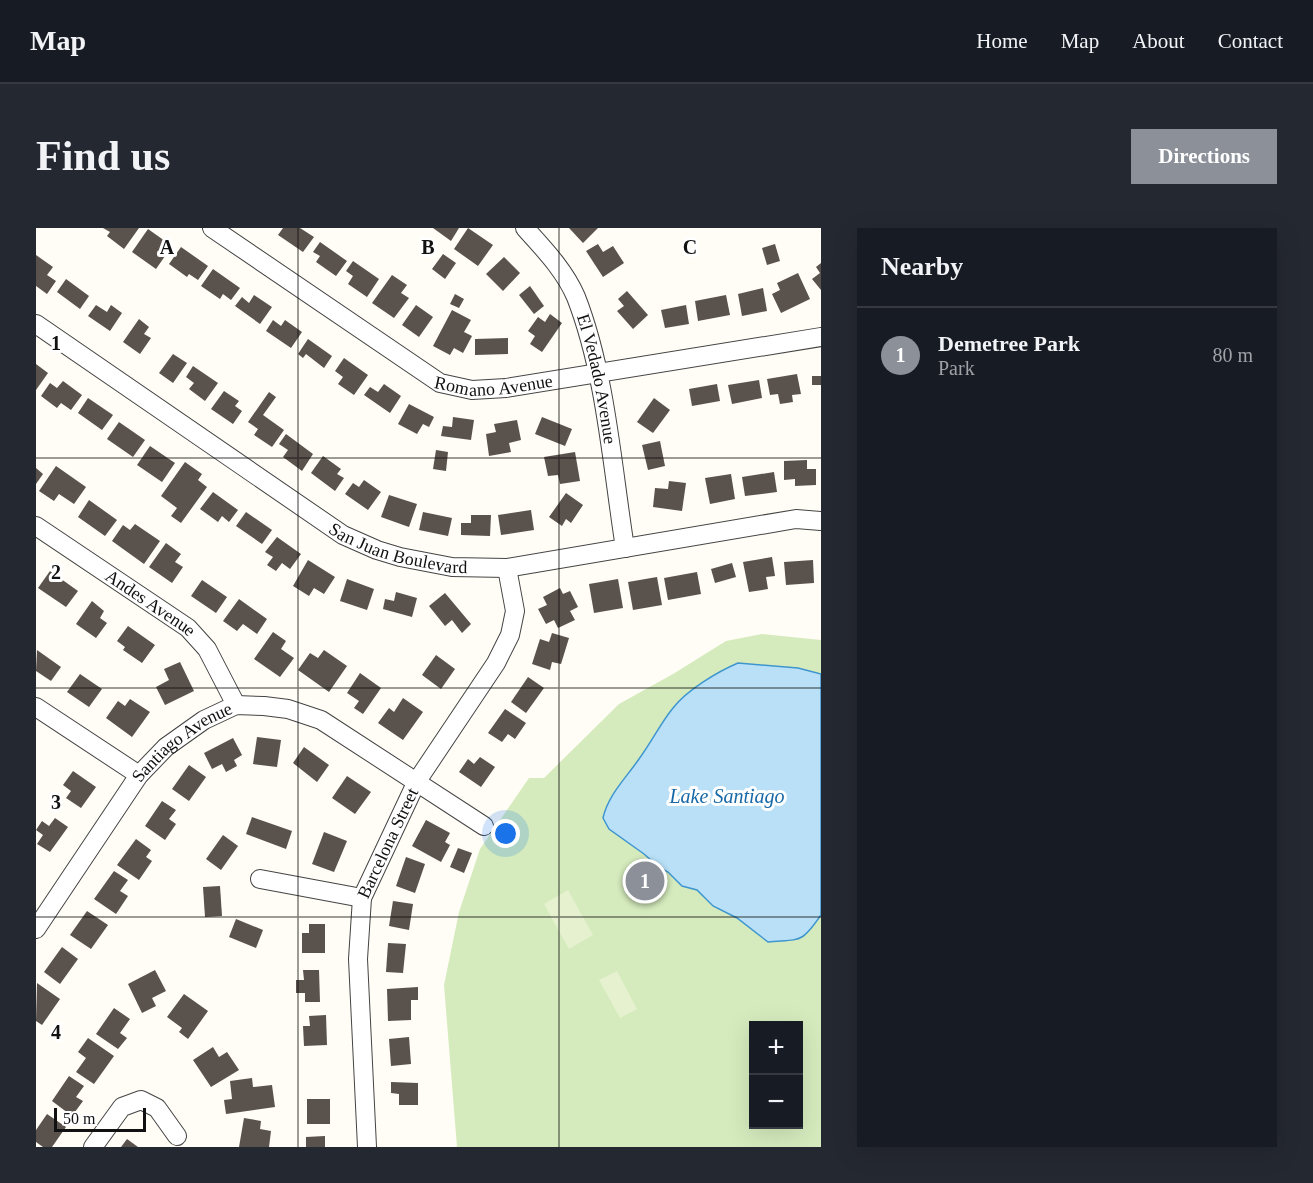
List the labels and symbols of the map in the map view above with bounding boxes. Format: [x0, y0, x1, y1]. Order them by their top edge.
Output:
text: A [160, 236, 175, 258]
text: B [421, 236, 435, 258]
text: C [683, 236, 697, 258]
street label: El Vedado Avenue [573, 311, 620, 445]
text: 1 [51, 332, 61, 354]
street label: Romano Avenue [433, 371, 554, 400]
street label: San Juan Boulevard [325, 519, 468, 577]
text: 2 [51, 561, 61, 583]
street label: Andes Avenue [102, 566, 200, 640]
street label: Santiago Avenue [127, 698, 235, 785]
street label: Barcelona Street [353, 785, 422, 901]
water label: Lake Santiago [669, 785, 785, 808]
text: 3 [51, 791, 61, 813]
your location [491, 819, 520, 848]
pin: 1 [626, 858, 664, 904]
text: 4 [51, 1021, 61, 1043]
scale bar [54, 1105, 146, 1132]

